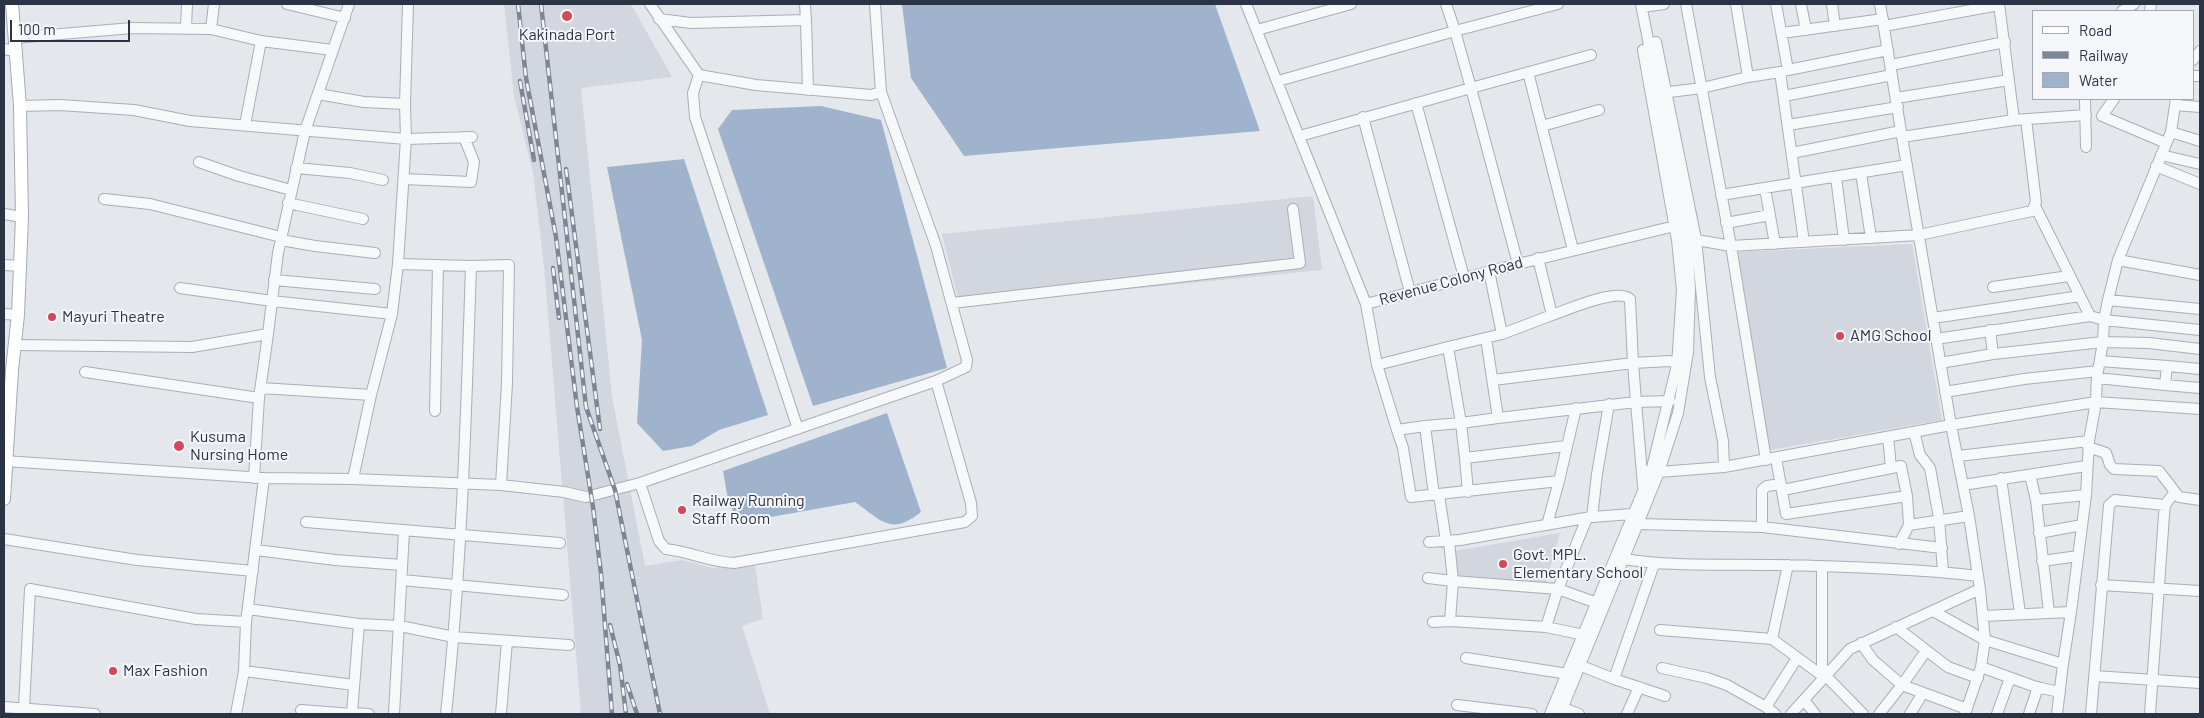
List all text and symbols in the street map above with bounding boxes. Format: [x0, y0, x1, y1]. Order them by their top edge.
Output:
marker: Kakinada Port [560, 9, 574, 23]
scale bar [12, 10, 132, 42]
legend [2032, 10, 2194, 100]
text: 100 m [18, 20, 56, 38]
text: Road [2079, 21, 2112, 39]
place label: Kakinada Port [519, 25, 615, 45]
text: Railway [2079, 46, 2128, 64]
text: Water [2079, 71, 2118, 89]
street label: Revenue Colony Road [1377, 253, 1525, 309]
place label: Mayuri Theatre [62, 307, 165, 327]
marker: Mayuri Theatre [46, 311, 58, 323]
place label: AMG School [1850, 326, 1931, 346]
marker: AMG School [1834, 330, 1846, 342]
place label: Kusuma Nursing Home [190, 427, 288, 465]
marker: Kusuma Nursing Home [172, 439, 186, 453]
place label: Railway Running Staff Room [692, 491, 805, 529]
marker: Railway Running Staff Room [676, 504, 688, 516]
place label: Govt. MPL. Elementary School [1513, 545, 1643, 583]
marker: Govt. MPL. Elementary School [1497, 558, 1509, 570]
place label: Max Fashion [123, 661, 208, 681]
marker: Max Fashion [107, 665, 119, 677]

